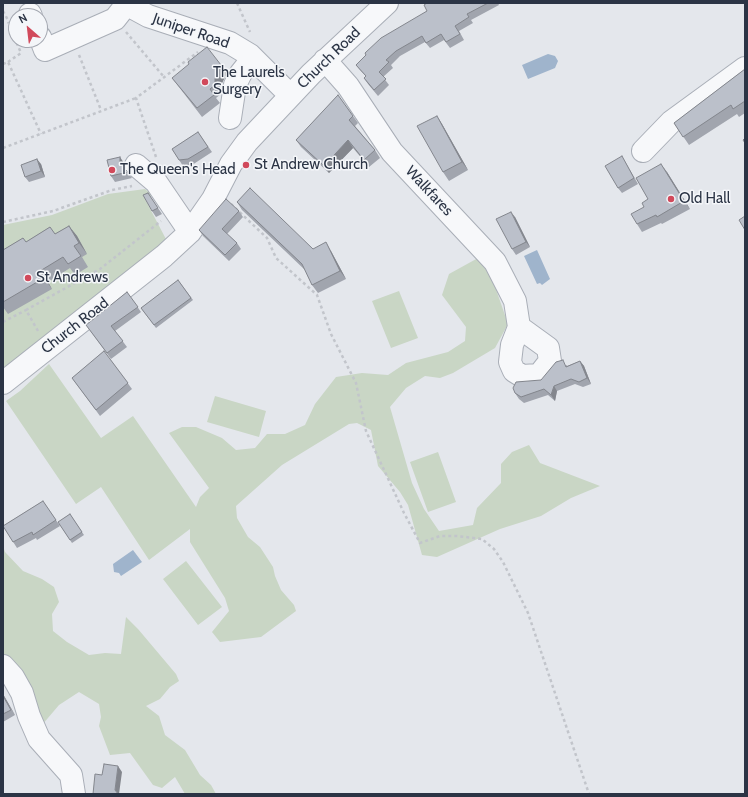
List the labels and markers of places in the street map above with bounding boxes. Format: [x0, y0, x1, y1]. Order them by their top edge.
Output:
place label: The Laurels Surgery [213, 64, 285, 99]
marker: The Laurels Surgery [200, 77, 210, 87]
place label: St Andrew Church [254, 156, 368, 174]
marker: St Andrew Church [241, 160, 251, 170]
place label: The Queen's Head [120, 161, 235, 179]
marker: The Queen's Head [107, 165, 117, 175]
place label: Old Hall [679, 190, 730, 208]
marker: Old Hall [666, 194, 676, 204]
place label: St Andrews [36, 269, 108, 287]
marker: St Andrews [23, 273, 33, 283]

